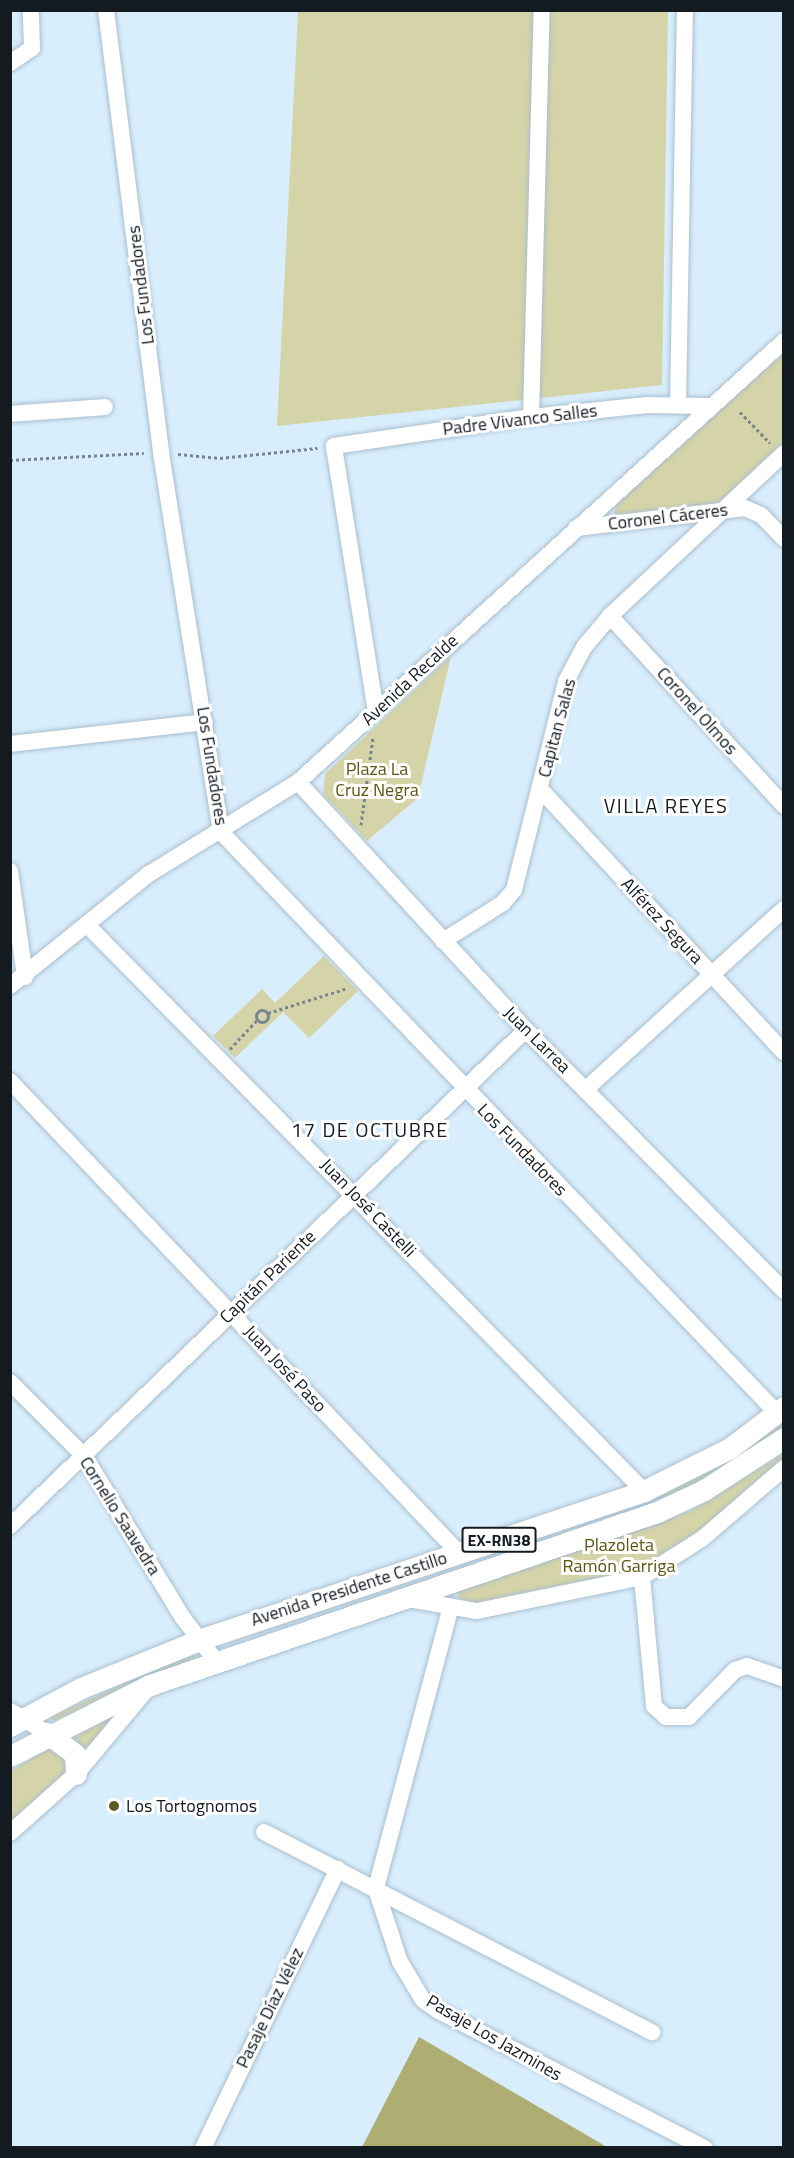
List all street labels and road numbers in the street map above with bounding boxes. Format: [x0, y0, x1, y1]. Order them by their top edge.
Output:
street label: Los Fundadores [123, 224, 159, 346]
street label: Padre Vivanco Salles [441, 400, 599, 440]
street label: Coronel Cáceres [607, 499, 729, 535]
street label: Avenida Recalde [357, 630, 463, 730]
street label: Coronel Olmos [652, 663, 742, 759]
street label: Capitan Salas [533, 676, 581, 780]
street label: Los Fundadores [192, 705, 232, 827]
street label: Alférez Segura [617, 873, 707, 969]
street label: Juan Larrea [499, 1002, 575, 1078]
street label: Los Fundadores [473, 1099, 571, 1201]
street label: Juan José Castelli [316, 1154, 420, 1262]
street label: Capitán Pariente [216, 1226, 320, 1328]
street label: Juan José Paso [239, 1321, 331, 1417]
street label: Cornelio Saavedra [75, 1453, 165, 1579]
road number: EX-RN38 [462, 1527, 536, 1553]
street label: Avenida Presidente Castillo [248, 1547, 450, 1631]
street label: Pasaje Díaz Vélez [232, 1944, 308, 2072]
street label: Pasaje Los Jazmines [422, 1990, 566, 2086]

